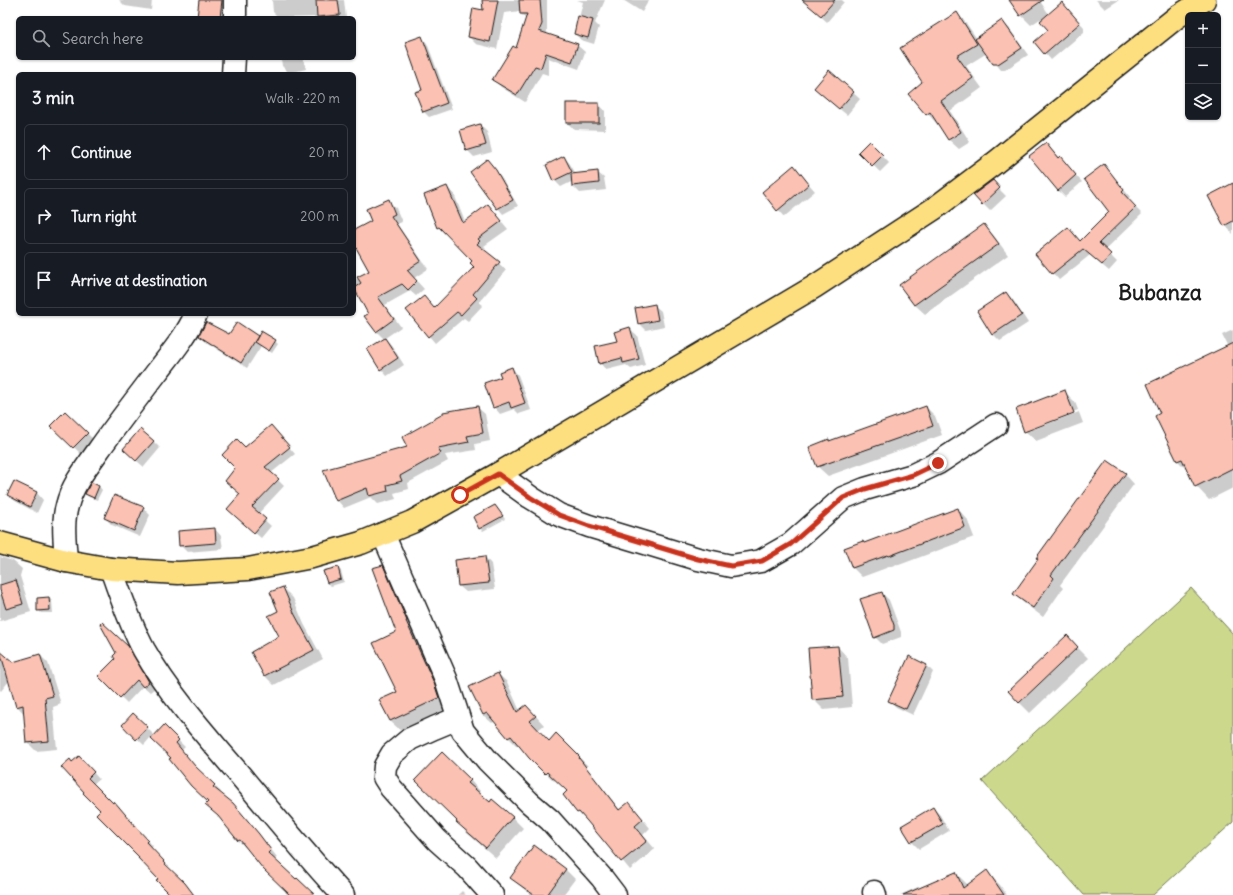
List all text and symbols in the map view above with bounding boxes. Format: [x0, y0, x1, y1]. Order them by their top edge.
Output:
map controls [1185, 12, 1221, 120]
button: + [1185, 12, 1221, 48]
search box [16, 16, 356, 60]
icon: search [30, 27, 52, 49]
text: Search here [62, 29, 143, 48]
button: − [1185, 48, 1221, 84]
button: layers [1185, 84, 1221, 120]
text: 3 min [32, 87, 74, 109]
text: Walk · 220 m [265, 90, 340, 107]
icon: ahead [33, 141, 55, 163]
text: Continue [71, 143, 132, 162]
text: 20 m [309, 144, 339, 161]
icon: right [33, 205, 55, 227]
text: Turn right [71, 207, 136, 226]
text: 200 m [300, 208, 339, 225]
icon: arrive [33, 269, 55, 291]
text: Arrive at destination [71, 271, 207, 290]
district label: Bubanza [1118, 279, 1202, 306]
route end [929, 454, 947, 472]
route start [451, 486, 469, 504]

